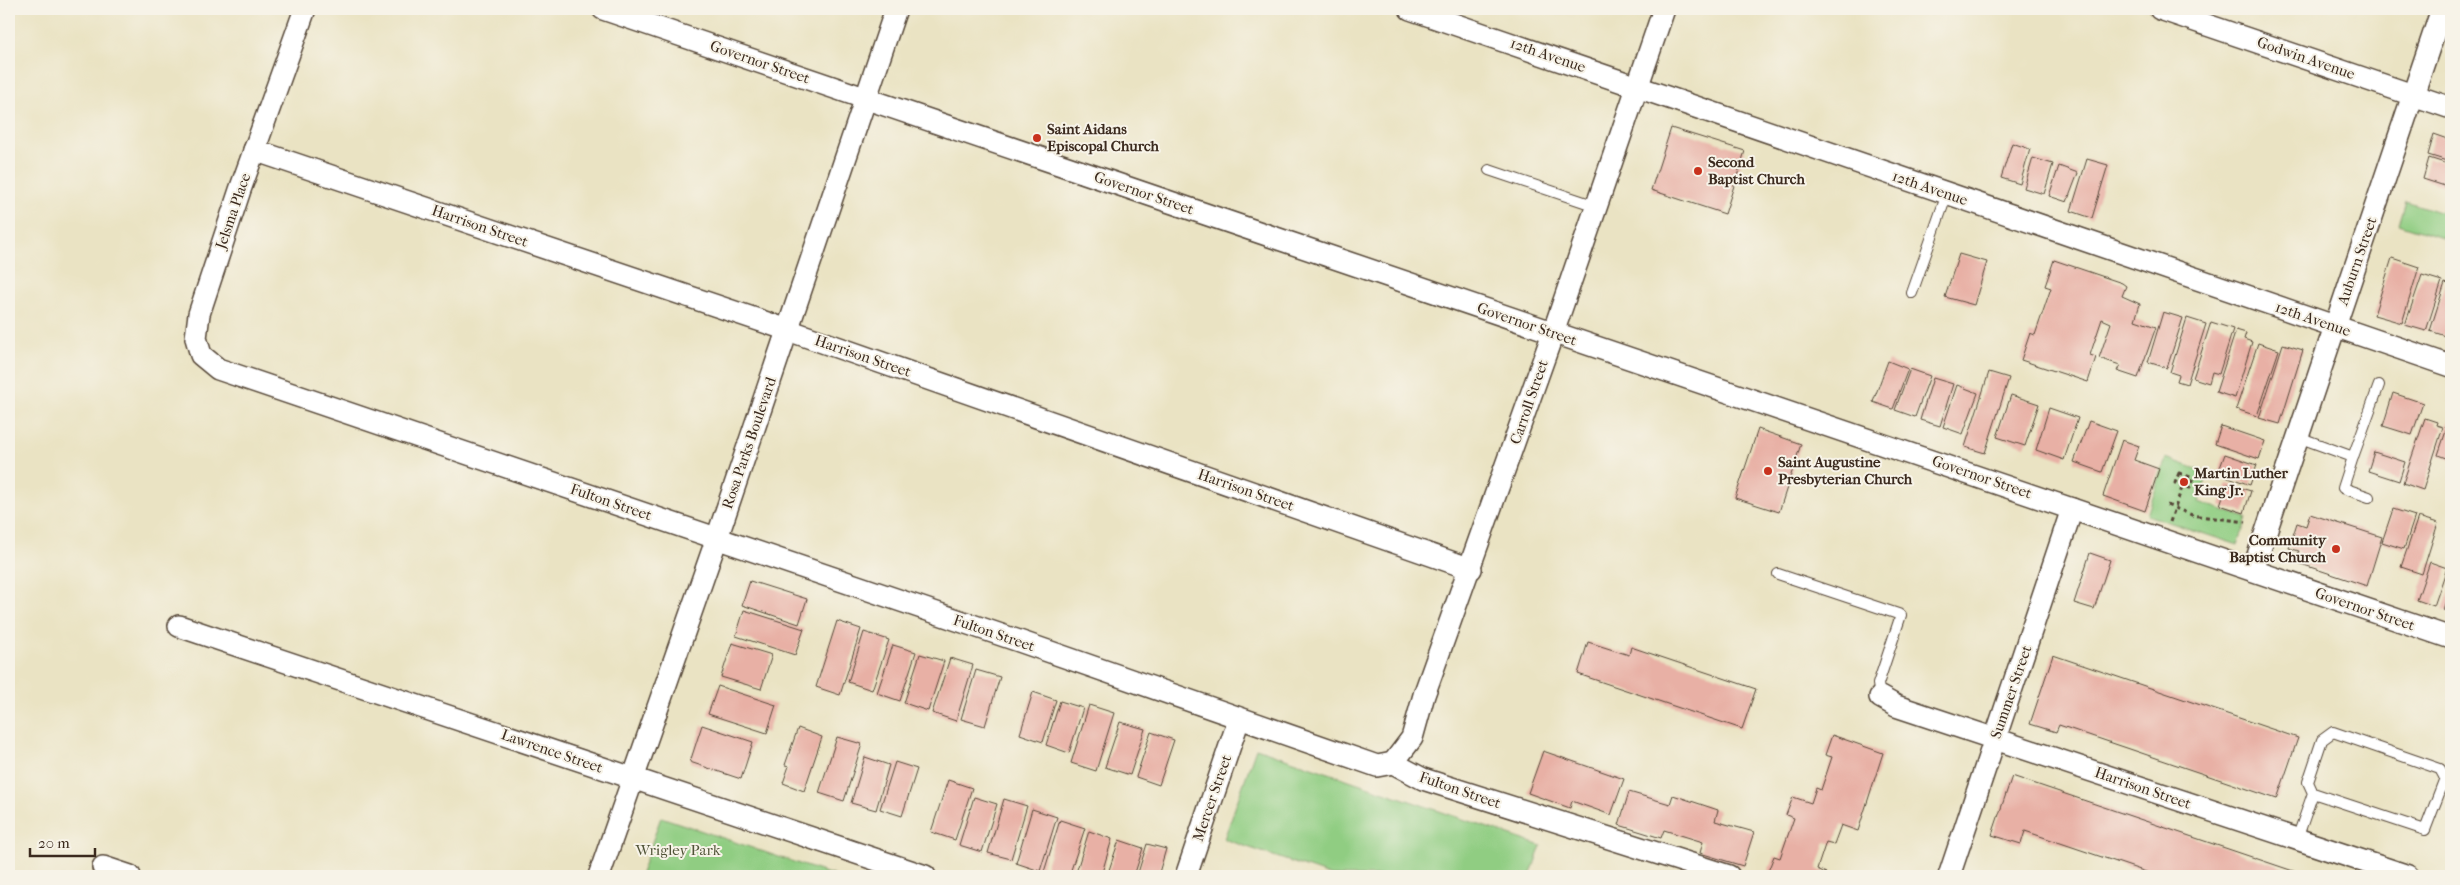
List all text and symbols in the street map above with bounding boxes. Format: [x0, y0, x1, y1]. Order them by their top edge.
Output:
street label: Godwin Avenue [2255, 33, 2358, 83]
street label: 12th Avenue [1508, 34, 1589, 76]
street label: Governor Street [708, 37, 813, 88]
place label: Saint Aidans Episcopal Church [1047, 120, 1160, 155]
marker: Saint Aidans Episcopal Church [1031, 132, 1043, 144]
place label: Second Baptist Church [1708, 153, 1805, 188]
marker: Second Baptist Church [1692, 165, 1704, 177]
street label: 12th Avenue [1890, 167, 1971, 209]
street label: Governor Street [1092, 168, 1197, 219]
street label: Jelsma Place [211, 170, 255, 252]
street label: Harrison Street [430, 201, 531, 251]
street label: Auburn Street [2333, 214, 2381, 308]
street label: 12th Avenue [2273, 298, 2354, 340]
street label: Governor Street [1475, 299, 1580, 350]
street label: Harrison Street [813, 331, 914, 381]
street label: Carroll Street [1506, 357, 1552, 447]
street label: Rosa Parks Boulevard [718, 374, 780, 511]
street label: Governor Street [1930, 452, 2035, 503]
place label: Saint Augustine Presbyterian Church [1778, 453, 1913, 488]
place label: Martin Luther King Jr. [2193, 464, 2288, 499]
street label: Harrison Street [1196, 465, 1297, 515]
marker: Saint Augustine Presbyterian Church [1762, 465, 1774, 477]
marker: Martin Luther King Jr. [2178, 476, 2190, 488]
street label: Fulton Street [568, 480, 655, 525]
place label: Community Baptist Church [2229, 531, 2327, 566]
marker: Community Baptist Church [2330, 543, 2342, 555]
street label: Governor Street [2313, 584, 2418, 635]
street label: Fulton Street [951, 611, 1038, 656]
street label: Summer Street [1987, 642, 2036, 741]
street label: Lawrence Street [499, 725, 606, 777]
street label: Mercer Street [1189, 752, 1235, 844]
street label: Harrison Street [2093, 763, 2194, 813]
street label: Fulton Street [1417, 768, 1504, 813]
scale bar [30, 825, 95, 857]
text: 20 m [38, 834, 70, 852]
park label: Wrigley Park [635, 841, 721, 859]

